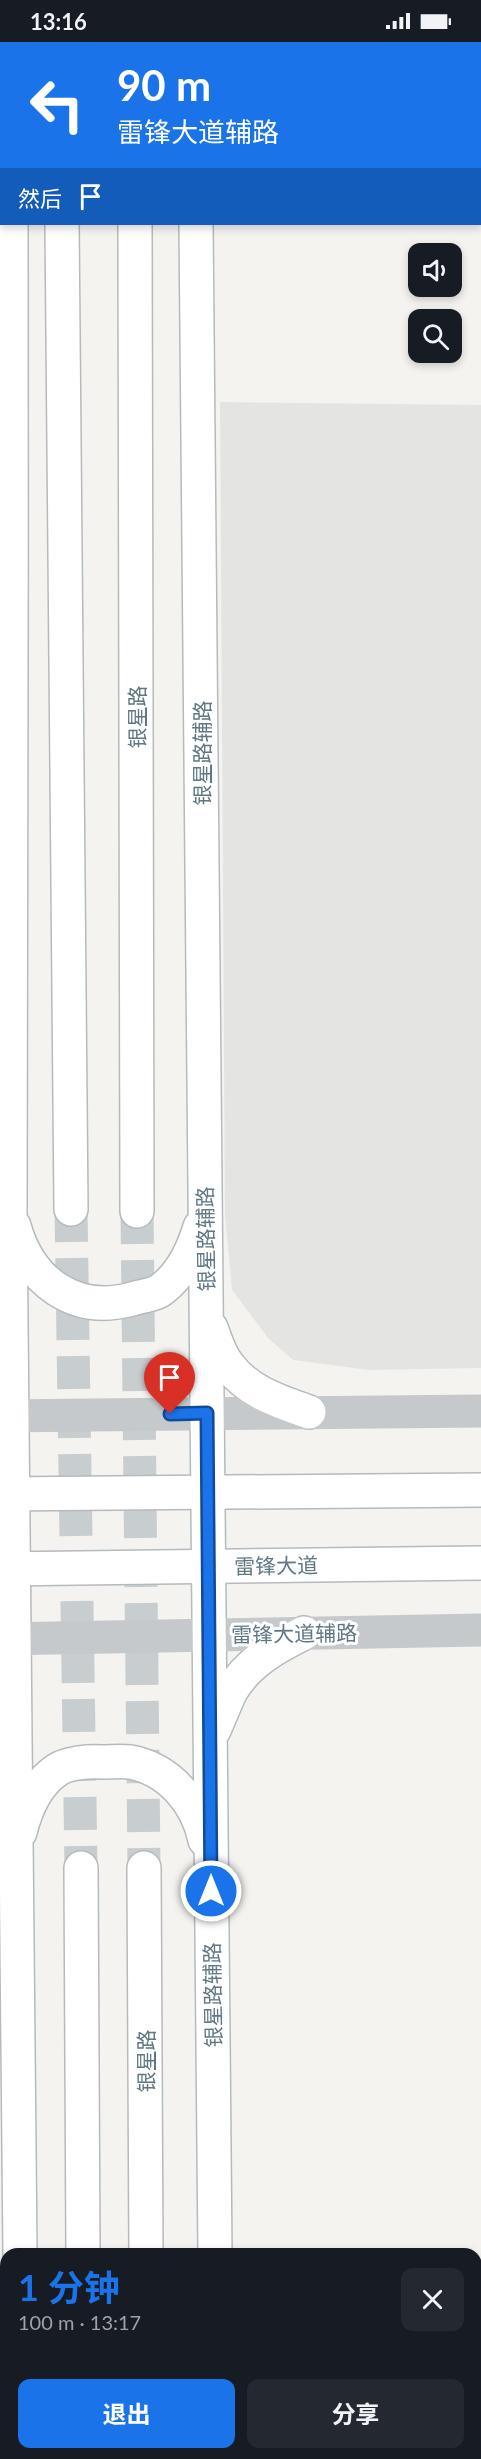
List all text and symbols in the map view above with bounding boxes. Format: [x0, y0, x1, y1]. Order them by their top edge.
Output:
text: 13:16 [30, 8, 87, 35]
text: 90 m [117, 60, 211, 110]
icon: left [18, 66, 96, 144]
text: 雷锋大道辅路 [117, 115, 279, 148]
icon: arrive [74, 180, 107, 213]
text: 然后 [18, 185, 62, 212]
map controls [408, 243, 462, 363]
button: sound [408, 243, 462, 297]
button: search [408, 309, 462, 363]
street label: 银星路 [124, 686, 149, 749]
street label: 银星路辅路 [189, 701, 214, 806]
street label: 银星路辅路 [192, 1186, 218, 1292]
pin [144, 1352, 195, 1414]
icon: arrive [153, 1361, 186, 1394]
street label: 雷锋大道 [234, 1552, 318, 1578]
street label: 雷锋大道辅路 [231, 1619, 357, 1647]
position arrow [179, 1859, 243, 1923]
street label: 银星路辅路 [199, 1942, 225, 2048]
street label: 银星路 [133, 2030, 158, 2093]
text: 1 分钟 [18, 2265, 120, 2309]
button: close [401, 2268, 464, 2331]
text: 100 m · 13:17 [18, 2310, 141, 2334]
button: 退出 [18, 2379, 235, 2448]
button: 分享 [247, 2379, 464, 2448]

